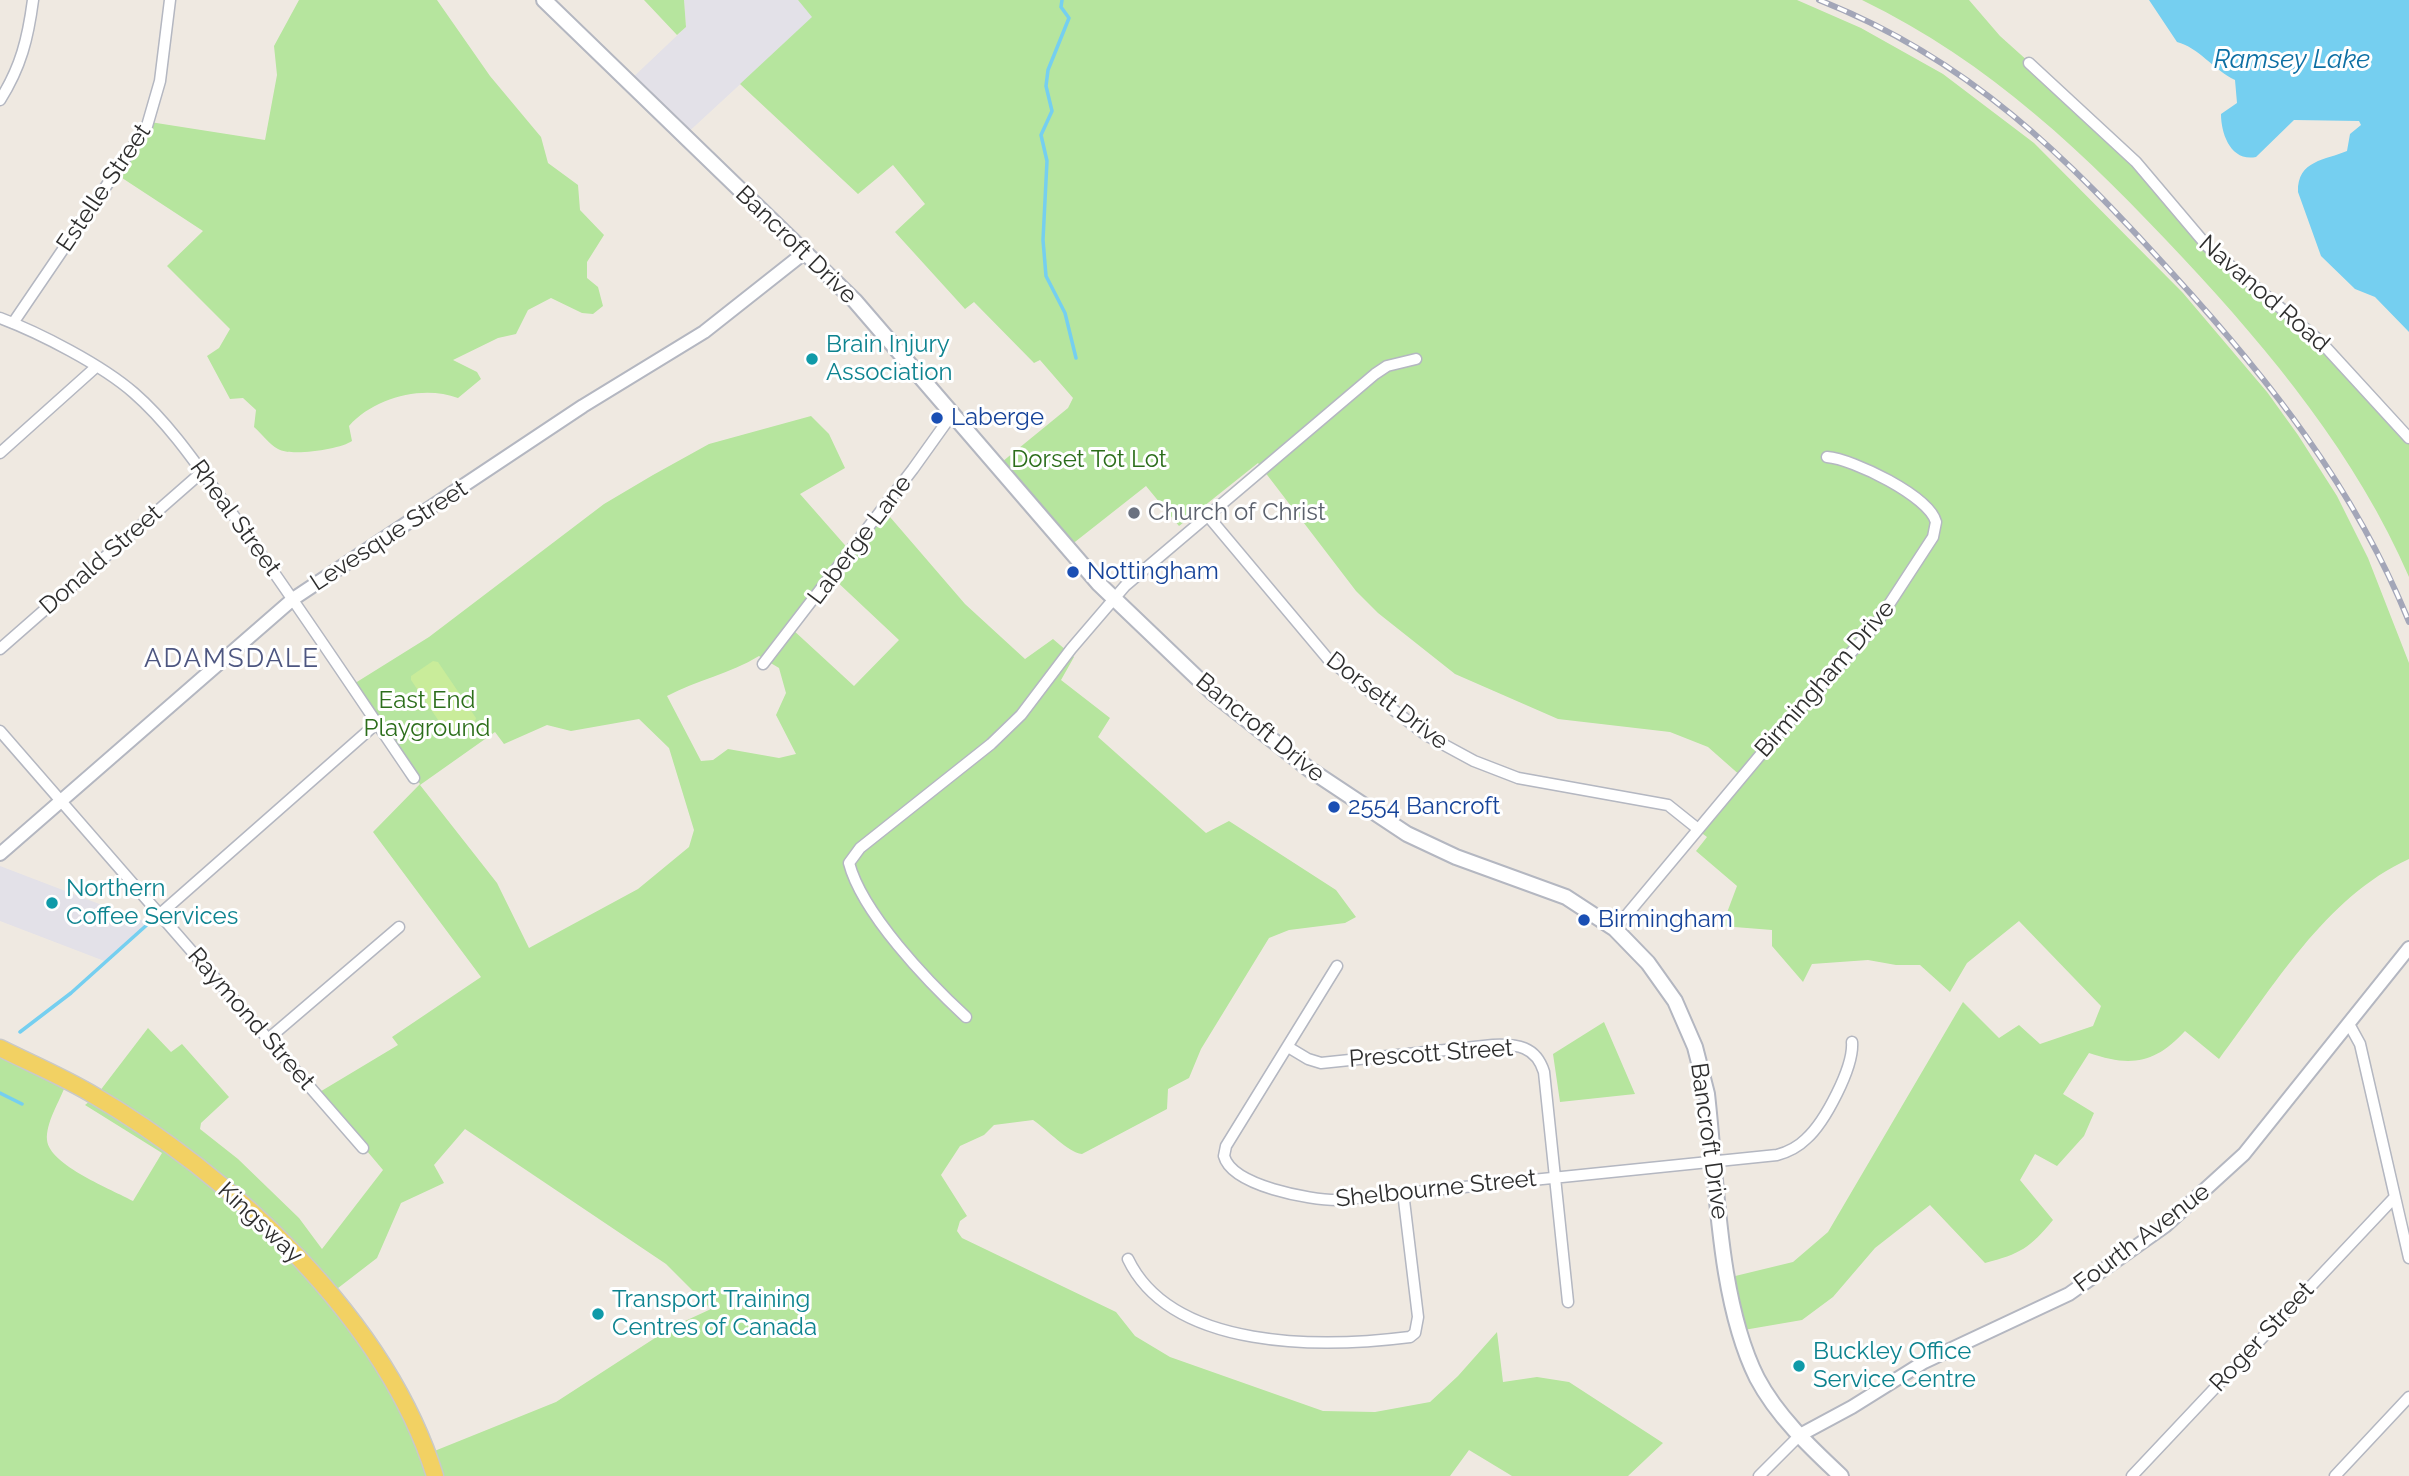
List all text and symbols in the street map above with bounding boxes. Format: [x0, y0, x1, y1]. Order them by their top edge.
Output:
water label: Ramsey Lake [2214, 44, 2370, 76]
street label: Estelle Street [51, 119, 157, 257]
street label: Bancroft Drive [729, 180, 863, 310]
street label: Navanod Road [2193, 229, 2335, 359]
place label: Brain Injury Association [826, 331, 952, 387]
marker: Brain Injury Association [804, 351, 820, 367]
place label: Laberge [951, 404, 1044, 432]
marker: Laberge [929, 410, 945, 426]
park label: Dorset Tot Lot [1011, 446, 1167, 474]
street label: Rheal Street [183, 455, 287, 581]
street label: Laberge Lane [802, 470, 918, 610]
street label: Levesque Street [305, 475, 473, 597]
street label: Donald Street [34, 499, 168, 621]
place label: Church of Christ [1148, 499, 1326, 527]
marker: Church of Christ [1126, 505, 1142, 521]
place label: Nottingham [1087, 558, 1219, 586]
marker: Nottingham [1065, 564, 1081, 580]
street label: Birmingham Drive [1749, 595, 1901, 763]
district label: ADAMSDALE [145, 643, 319, 675]
street label: Dorsett Drive [1320, 646, 1454, 756]
street label: Bancroft Drive [1190, 667, 1330, 789]
park label: East End Playground [363, 687, 491, 743]
place label: 2554 Bancroft [1348, 793, 1500, 821]
marker: 2554 Bancroft [1326, 799, 1342, 815]
place label: Northern Coffee Services [66, 875, 238, 931]
marker: Northern Coffee Services [44, 895, 60, 911]
place label: Birmingham [1598, 906, 1733, 934]
marker: Birmingham [1576, 912, 1592, 928]
street label: Raymond Street [181, 942, 321, 1096]
street label: Prescott Street [1348, 1034, 1514, 1074]
street label: Bancroft Drive [1684, 1061, 1734, 1221]
street label: Shelbourne Street [1334, 1164, 1538, 1214]
street label: Kingsway [212, 1176, 308, 1270]
street label: Fourth Avenue [2068, 1178, 2216, 1298]
street label: Roger Street [2204, 1276, 2320, 1398]
place label: Transport Training Centres of Canada [612, 1286, 817, 1342]
marker: Transport Training Centres of Canada [590, 1306, 606, 1322]
place label: Buckley Office Service Centre [1813, 1338, 1976, 1394]
marker: Buckley Office Service Centre [1791, 1358, 1807, 1374]

